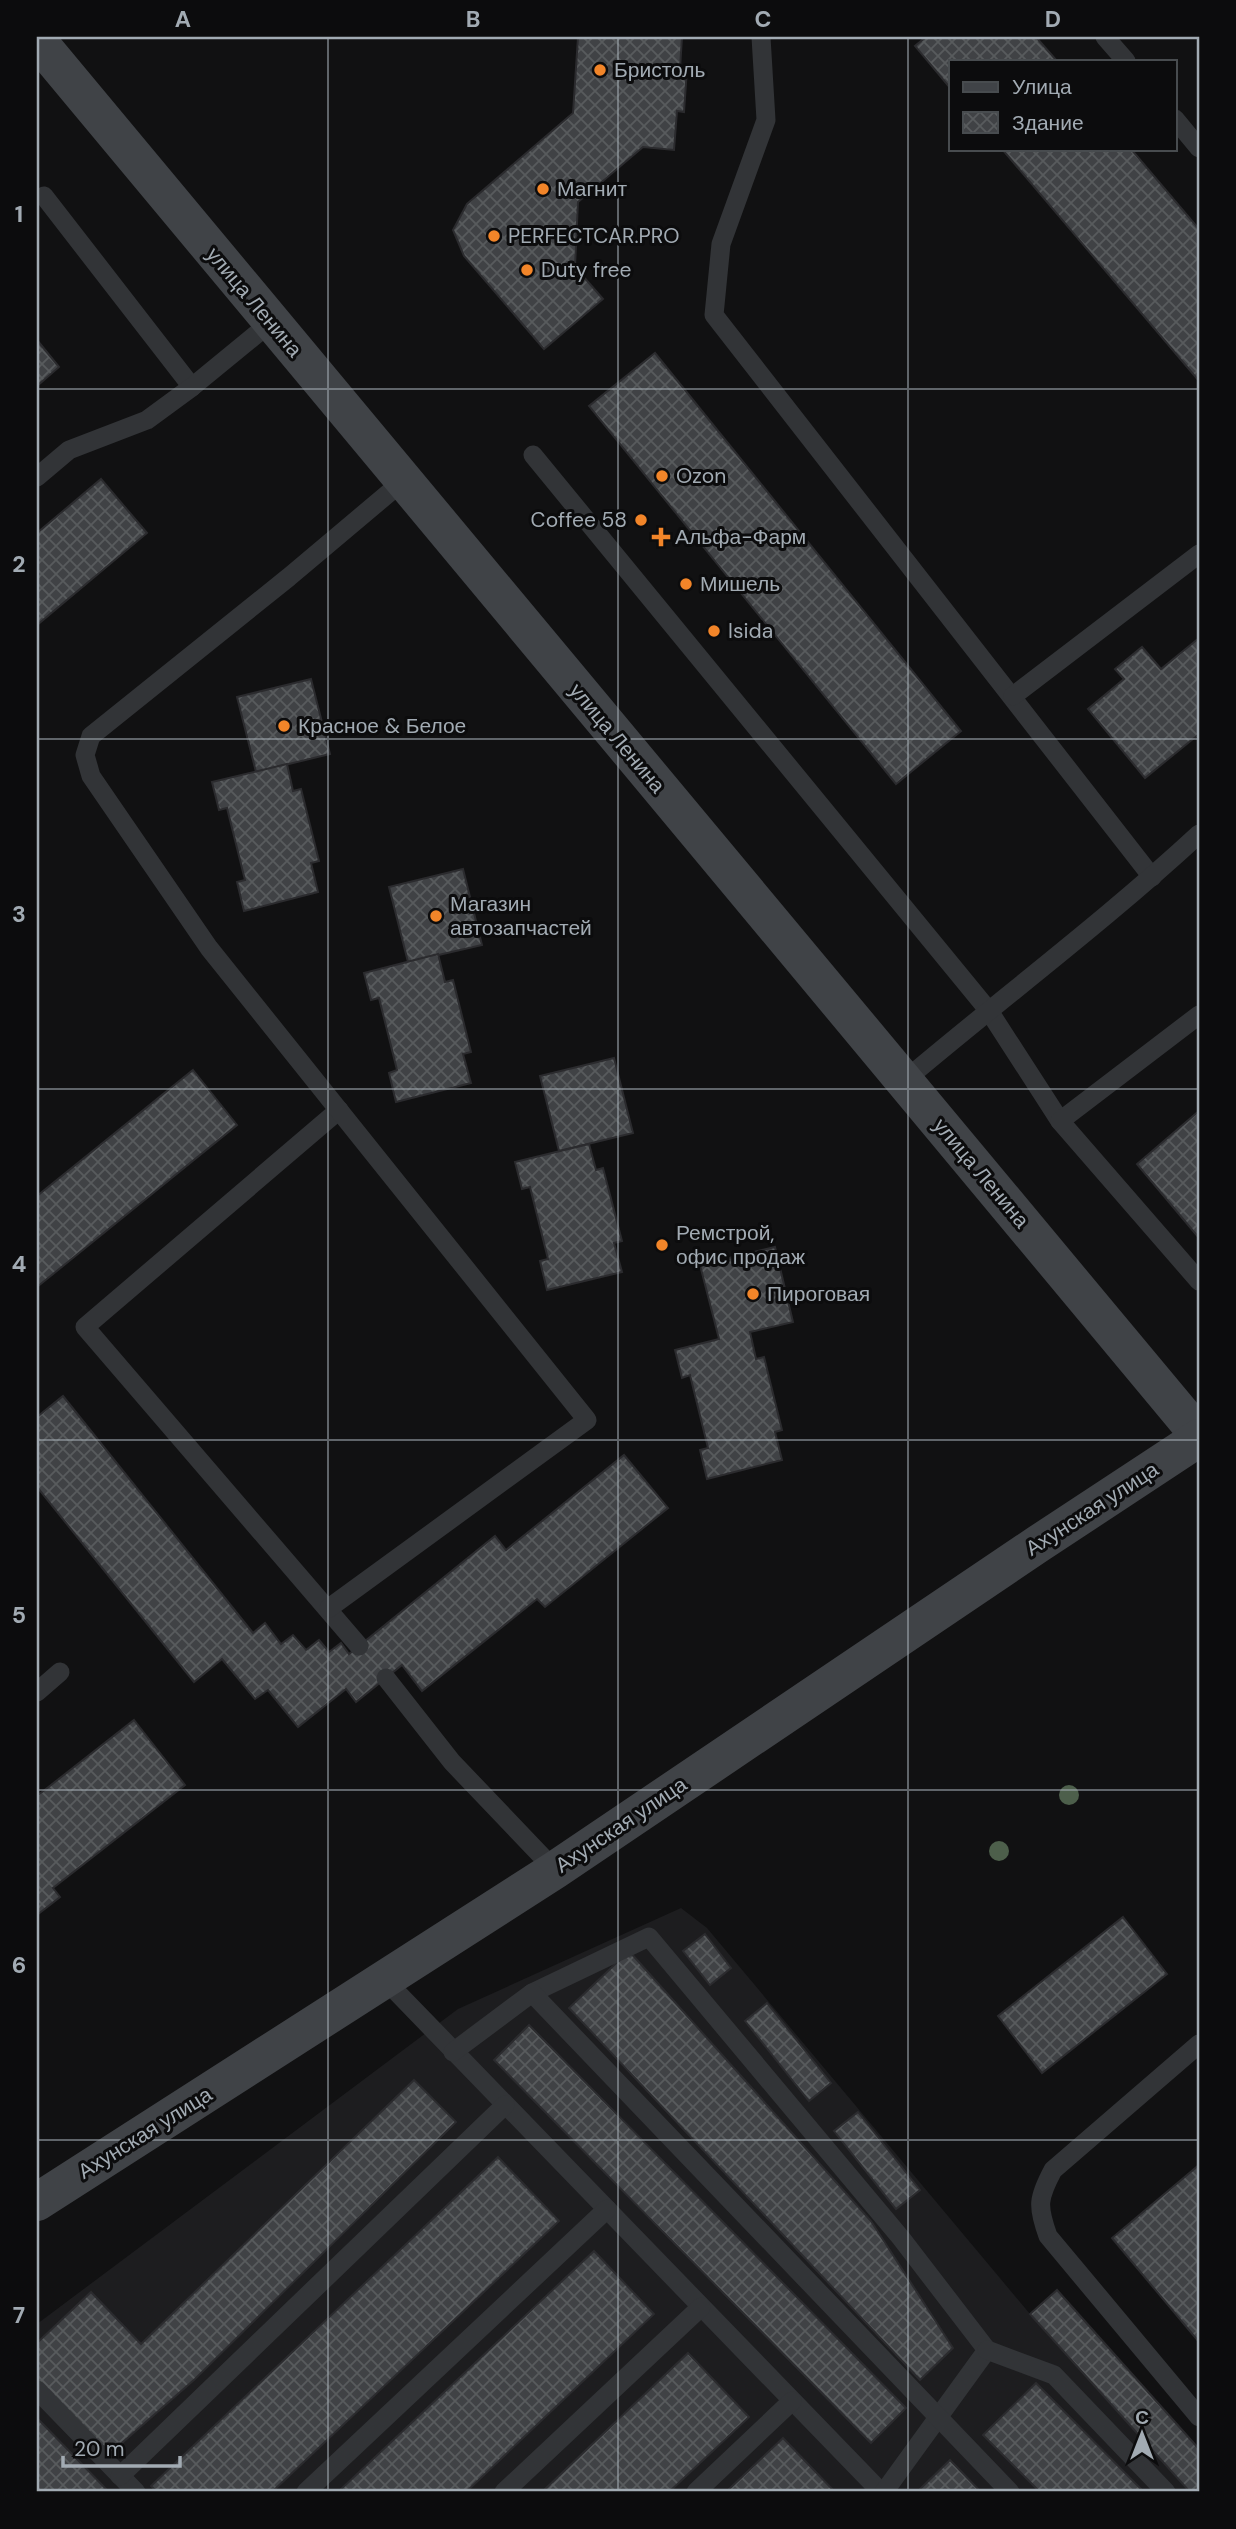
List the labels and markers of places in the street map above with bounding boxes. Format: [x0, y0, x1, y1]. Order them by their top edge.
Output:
place label: Бристоль [614, 56, 706, 84]
marker: Бристоль [592, 62, 608, 78]
place label: Магнит [557, 175, 627, 203]
marker: Магнит [535, 181, 551, 197]
place label: PERFECTCAR.PRO [508, 222, 680, 250]
marker: PERFECTCAR.PRO [486, 228, 502, 244]
place label: Duty free [541, 256, 631, 284]
marker: Duty free [519, 262, 535, 278]
place label: Ozon [676, 462, 726, 490]
marker: Ozon [654, 468, 670, 484]
place label: Coffee 58 [531, 506, 627, 534]
marker: Coffee 58 [633, 512, 649, 528]
place label: Альфа-Фарм [675, 523, 806, 551]
marker: Альфа-Фарм [653, 529, 669, 545]
place label: Мишель [700, 570, 780, 598]
marker: Мишель [678, 576, 694, 592]
place label: Isida [728, 617, 773, 645]
marker: Isida [706, 623, 722, 639]
place label: Красное & Белое [298, 712, 466, 740]
marker: Красное & Белое [276, 718, 292, 734]
place label: Магазин автозапчастей [450, 890, 592, 942]
marker: Магазин автозапчастей [428, 908, 444, 924]
place label: Ремстрой, офис продаж [676, 1219, 805, 1271]
marker: Ремстрой, офис продаж [654, 1237, 670, 1253]
place label: Пироговая [767, 1280, 870, 1308]
marker: Пироговая [745, 1286, 761, 1302]

